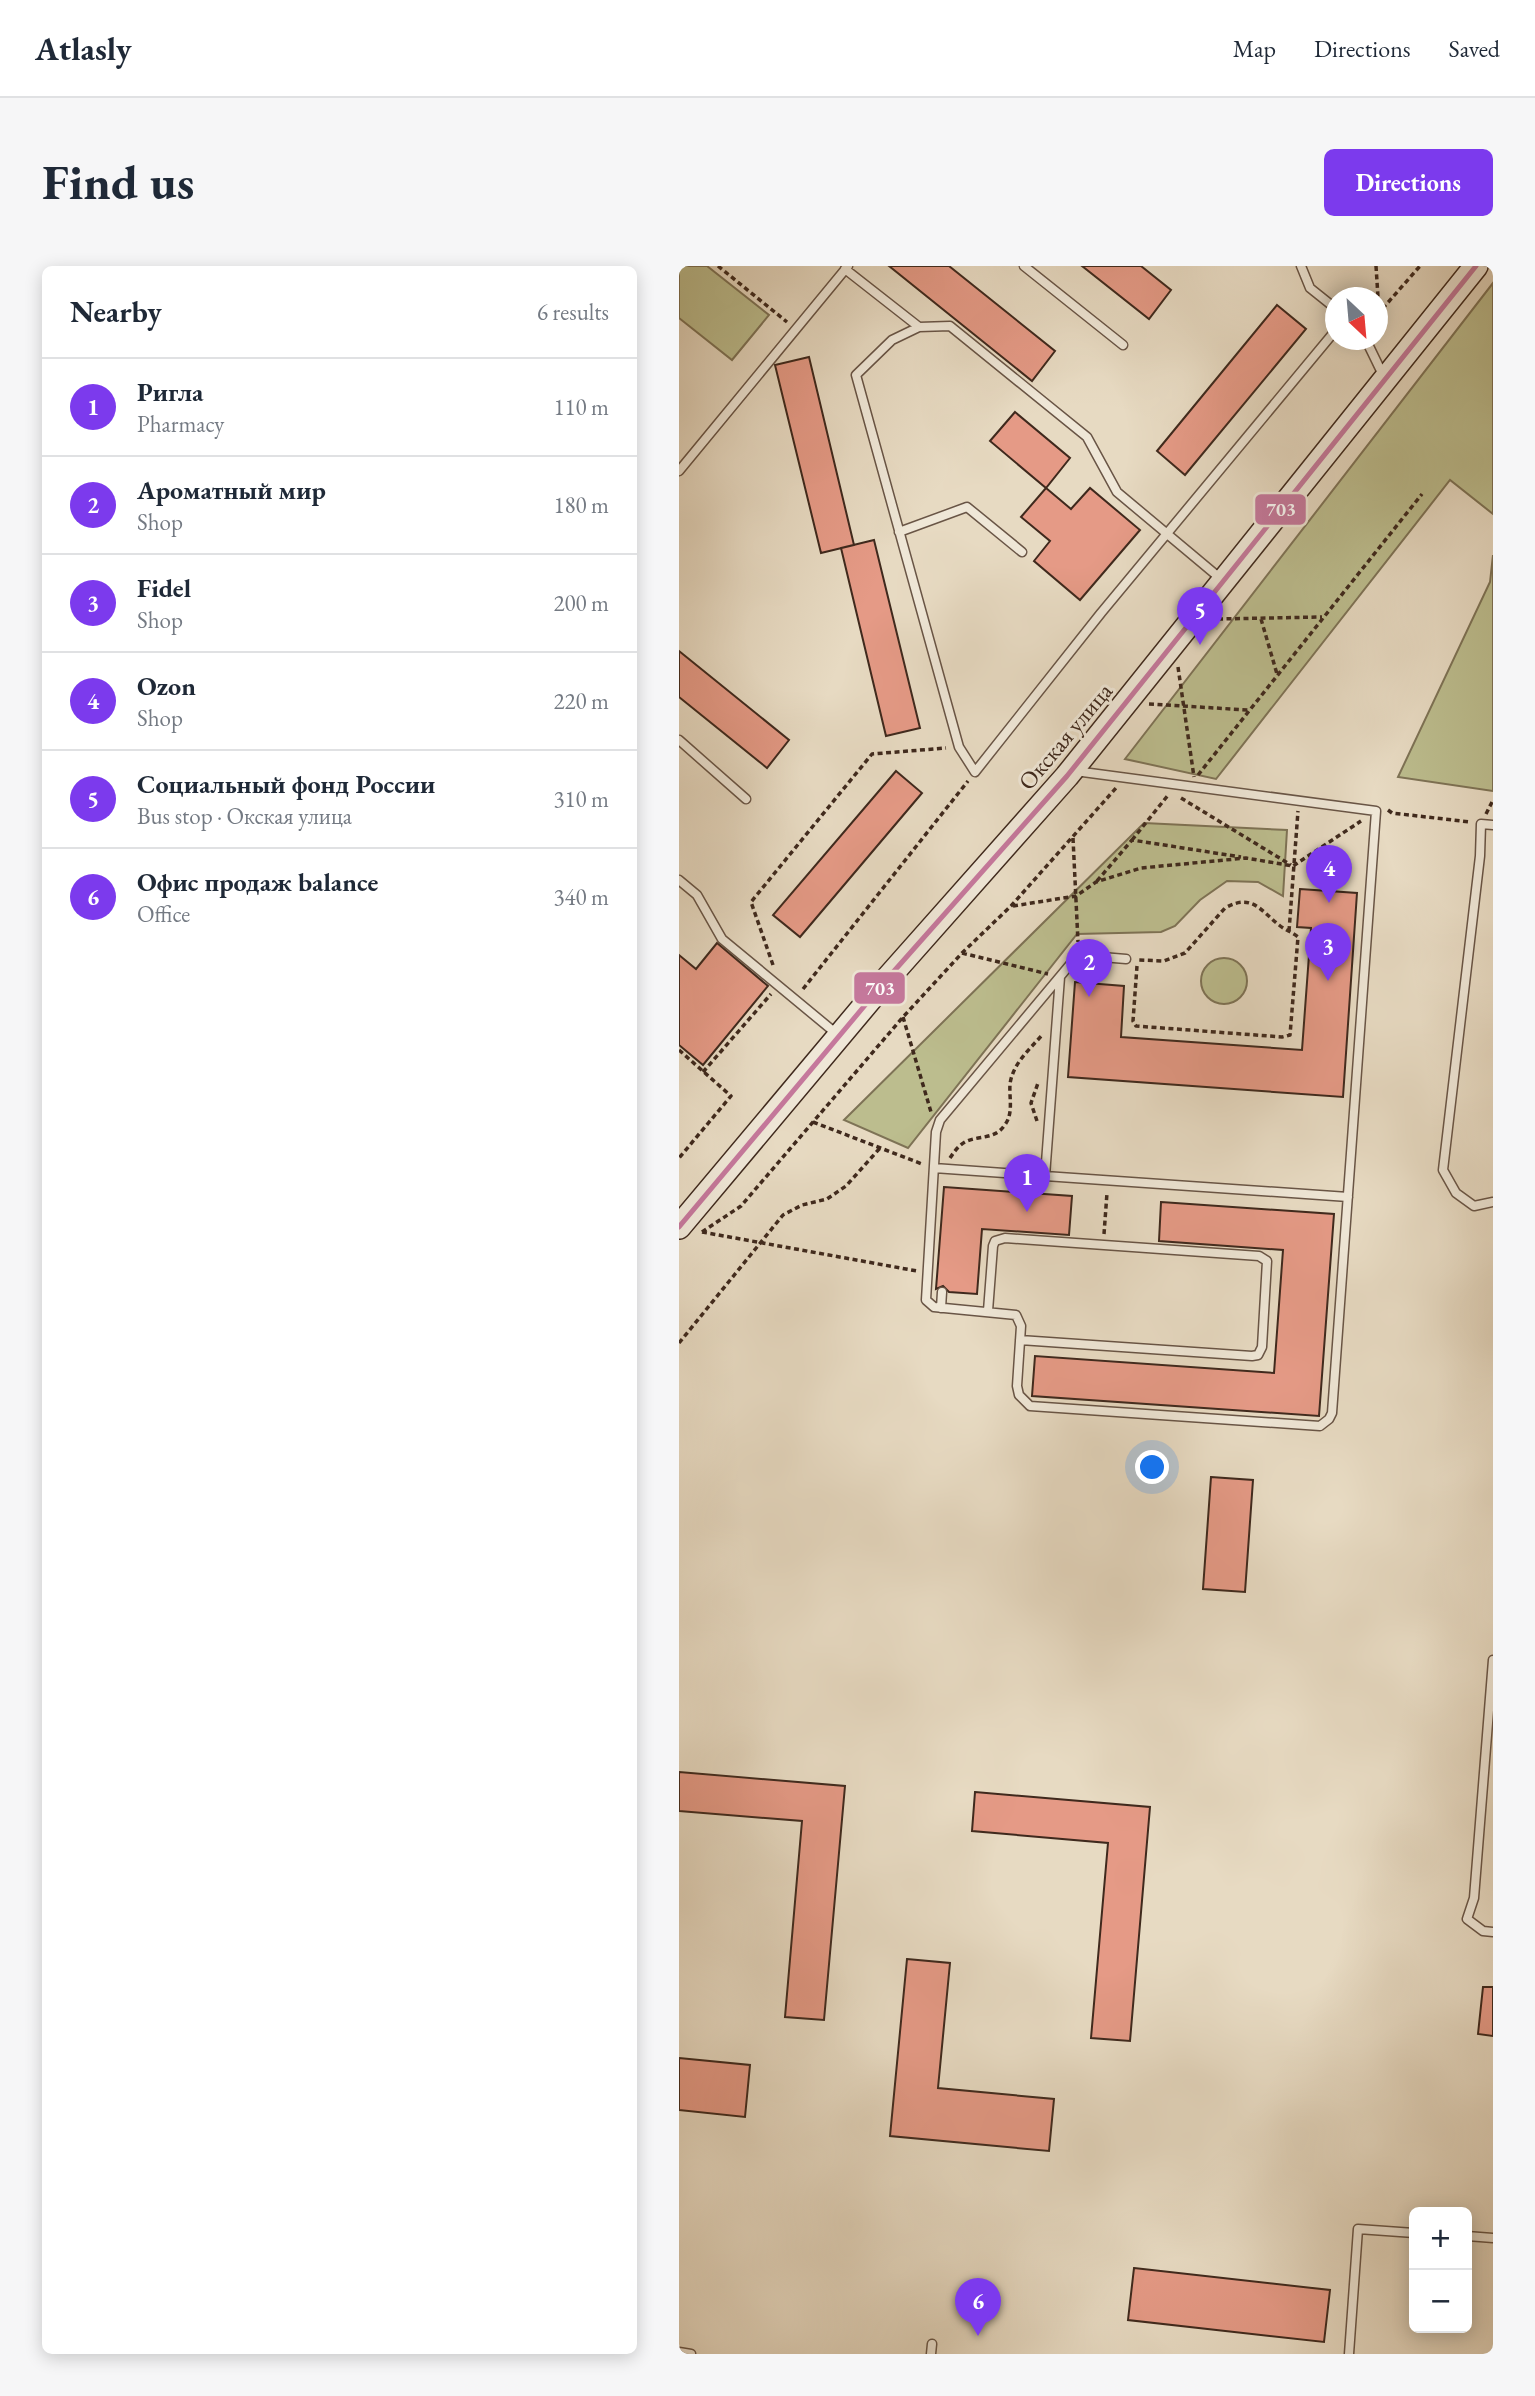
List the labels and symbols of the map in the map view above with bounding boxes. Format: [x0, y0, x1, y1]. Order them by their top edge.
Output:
north arrow [1325, 287, 1388, 350]
line badge: 703 [1254, 493, 1307, 526]
text: 703 [1266, 497, 1296, 522]
pin: 5 [1177, 587, 1223, 645]
street label: Окская улица [1011, 676, 1119, 796]
pin: 4 [1306, 845, 1352, 903]
pin: 3 [1305, 923, 1351, 981]
pin: 2 [1066, 939, 1112, 997]
line badge: 703 [853, 971, 906, 1005]
text: 703 [865, 976, 895, 1001]
pin: 1 [1004, 1154, 1050, 1212]
your location [1135, 1450, 1169, 1484]
pin: 6 [955, 2278, 1001, 2336]

